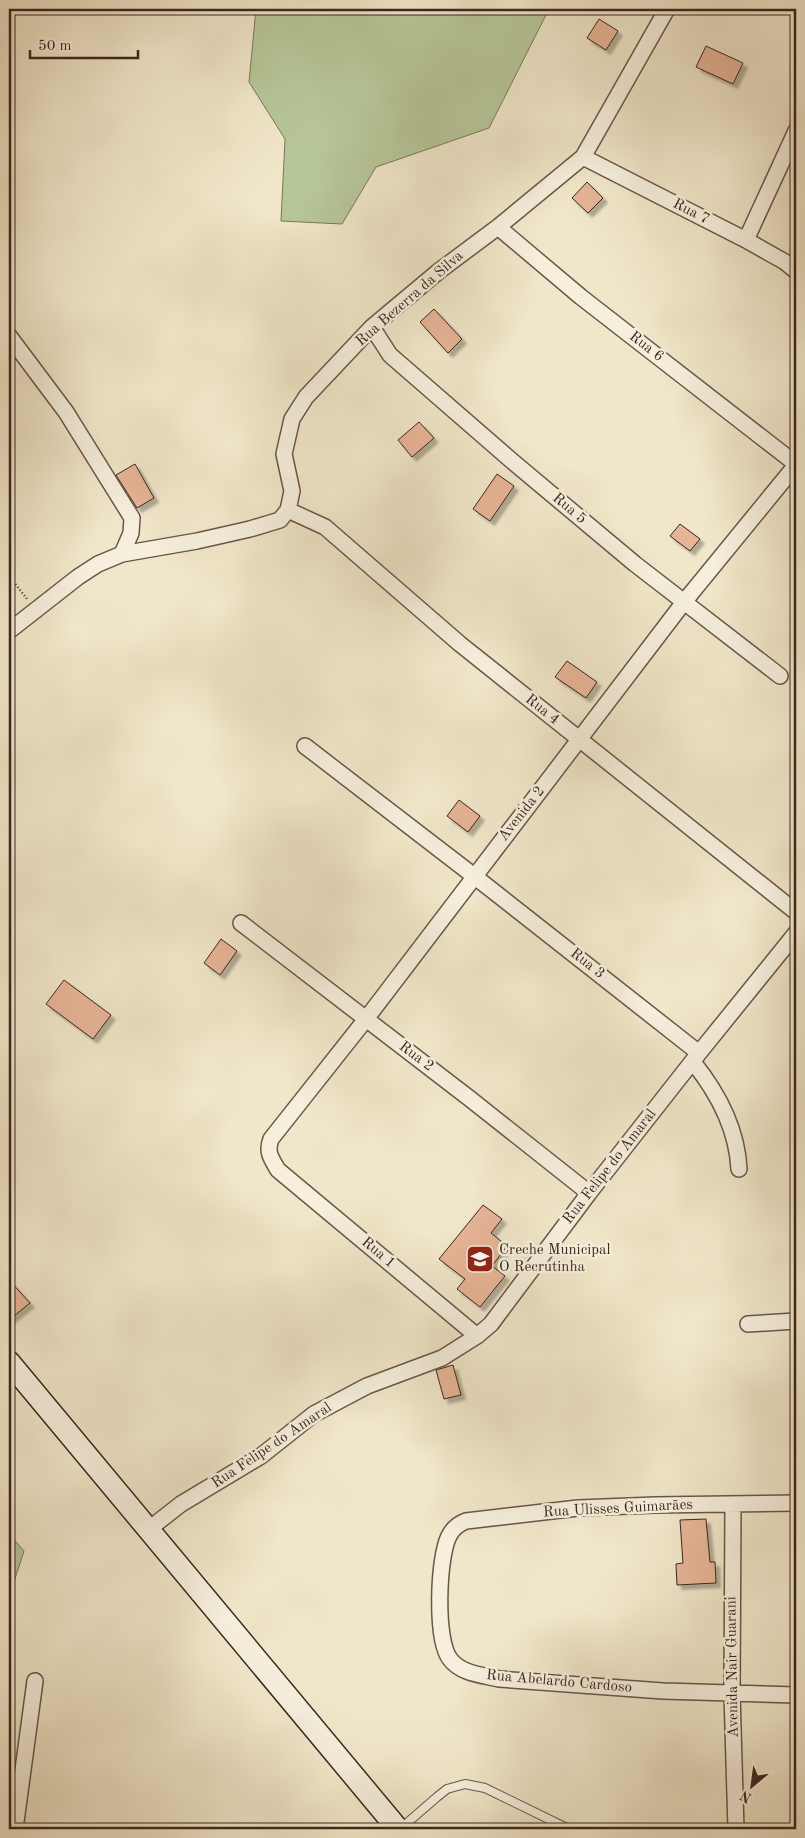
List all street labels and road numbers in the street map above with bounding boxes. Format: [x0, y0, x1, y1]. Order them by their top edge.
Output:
street label: Rua 7 [670, 196, 712, 228]
street label: Rua Bezerra da Silva [353, 248, 467, 350]
street label: Rua 6 [626, 329, 666, 365]
street label: Rua 5 [549, 491, 589, 527]
street label: Rua 4 [522, 692, 562, 728]
street label: Avenida 2 [496, 784, 548, 844]
street label: Rua 3 [567, 946, 607, 982]
street label: Rua 2 [396, 1039, 436, 1075]
street label: Rua Felipe do Amaral [561, 1107, 659, 1227]
street label: Rua 1 [358, 1235, 398, 1271]
street label: Rua Felipe do Amaral [209, 1400, 335, 1492]
street label: Rua Ulisses Guimarães [543, 1498, 693, 1520]
street label: Avenida Nair Guarani [724, 1596, 742, 1738]
street label: Rua Abelardo Cardoso [485, 1668, 633, 1696]

